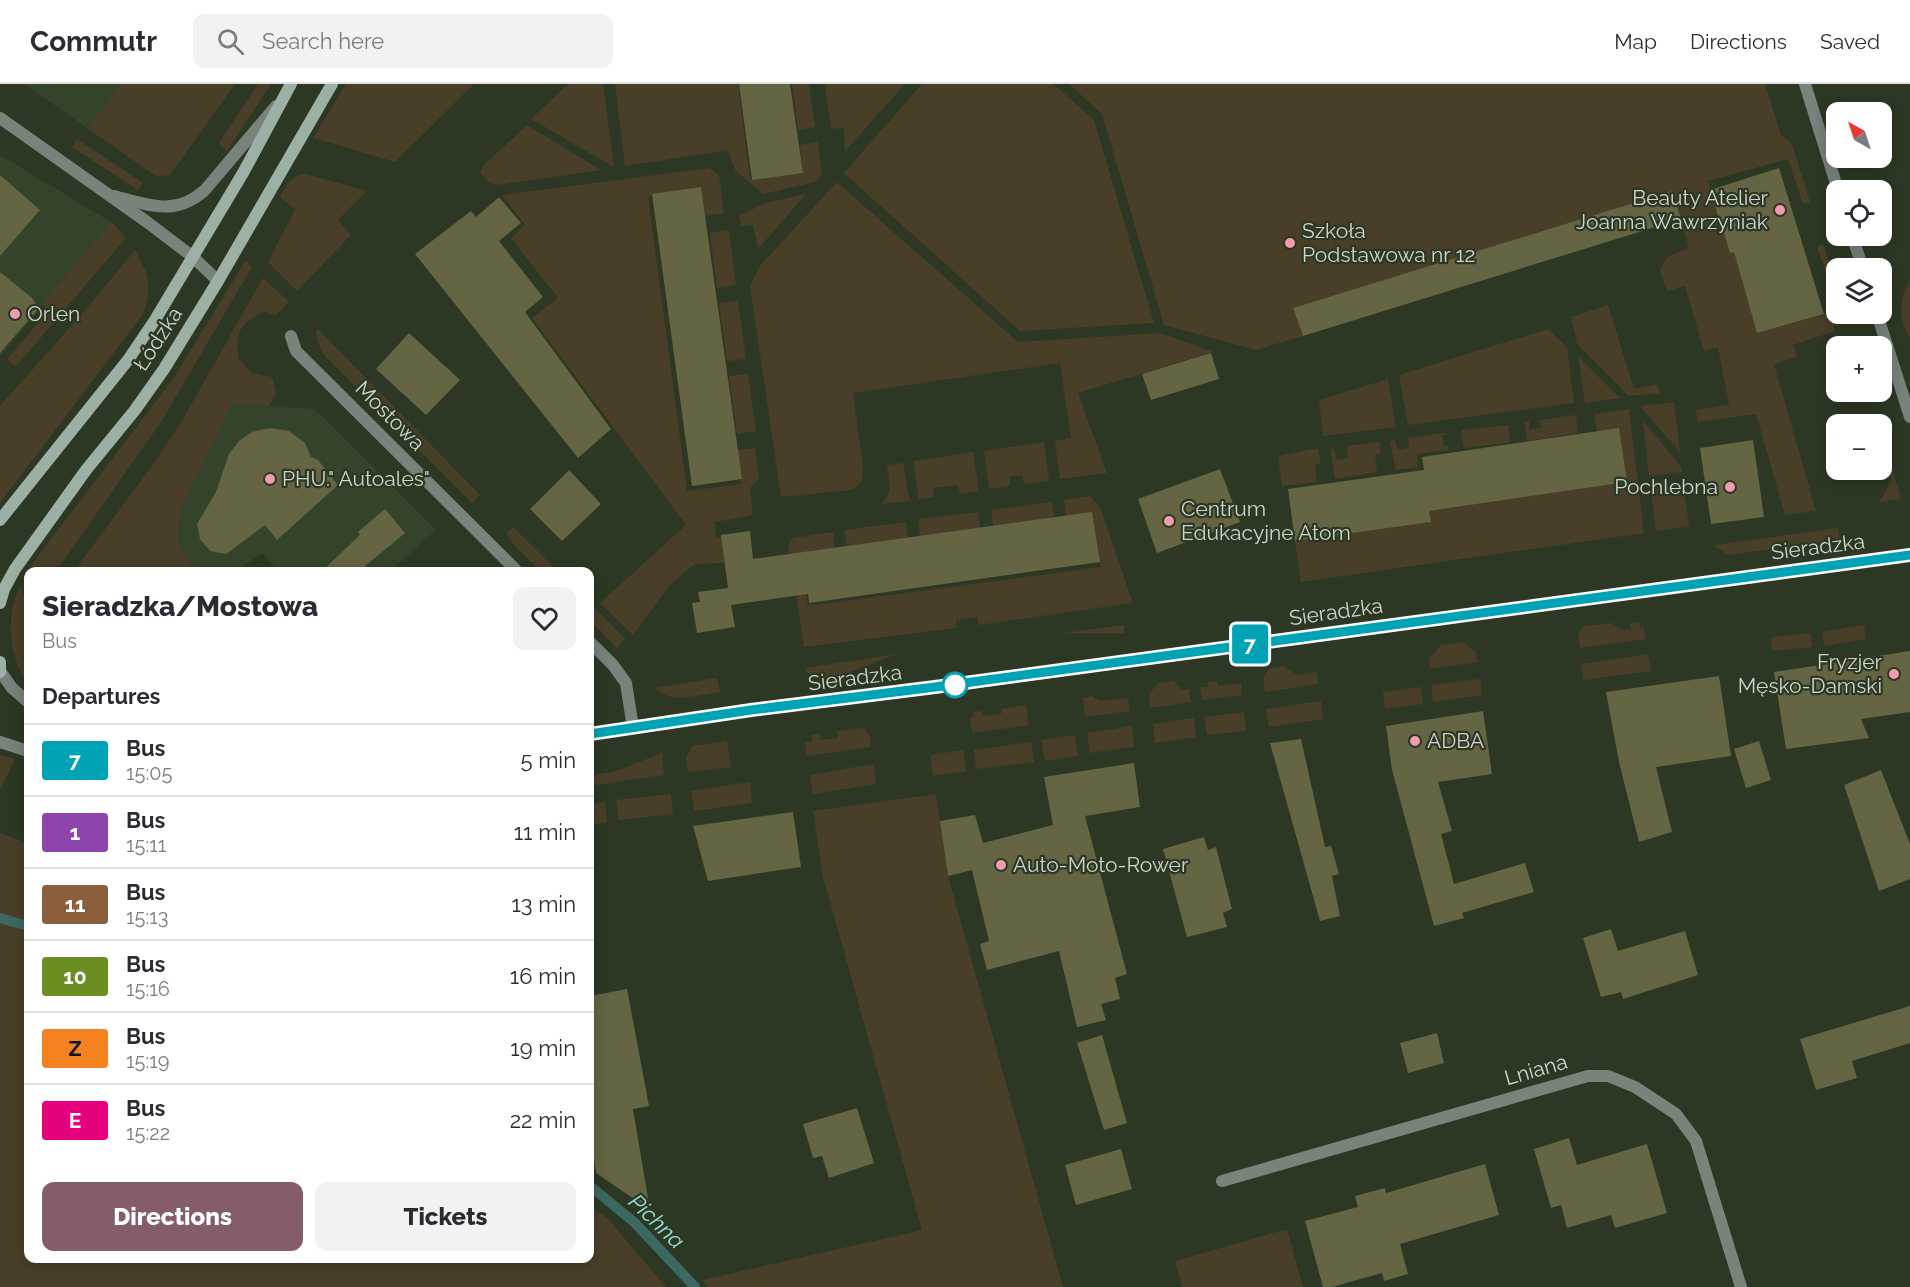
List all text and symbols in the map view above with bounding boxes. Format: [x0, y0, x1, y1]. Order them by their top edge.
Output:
search box [193, 14, 613, 68]
text: Commutr [30, 25, 157, 58]
icon: search [214, 25, 247, 58]
text: Search here [262, 28, 384, 54]
text: Map [1614, 29, 1657, 54]
text: Directions [1690, 29, 1787, 54]
text: Saved [1820, 29, 1880, 54]
north arrow [1826, 102, 1892, 168]
map controls [1826, 102, 1892, 480]
button: locate [1826, 180, 1892, 246]
place label: Beauty Atelier Joanna Wawrzyniak [1576, 185, 1769, 234]
marker: Beauty Atelier Joanna Wawrzyniak [1773, 203, 1787, 217]
place label: Szkoła Podstawowa nr 12 [1302, 218, 1476, 267]
marker: Szkoła Podstawowa nr 12 [1283, 236, 1297, 250]
button: layers [1826, 258, 1892, 324]
place label: Orlen [27, 301, 80, 326]
street label: Łódzka [128, 302, 187, 375]
marker: Orlen [8, 307, 22, 321]
button: + [1826, 336, 1892, 402]
street label: Mostowa [350, 376, 430, 456]
button: − [1826, 414, 1892, 480]
place label: PHU." Autoales" [282, 466, 430, 491]
marker: PHU." Autoales" [263, 472, 277, 486]
place label: Pochlebna [1614, 474, 1718, 499]
marker: Pochlebna [1723, 480, 1737, 494]
place label: Centrum Edukacyjne Atom [1181, 496, 1351, 545]
marker: Centrum Edukacyjne Atom [1162, 514, 1176, 528]
street label: Sieradzka [1770, 528, 1866, 565]
button: heart [513, 587, 576, 650]
text: Sieradzka/Mostowa [42, 590, 318, 623]
street label: Sieradzka [1287, 593, 1384, 630]
line badge: 7 [1230, 624, 1270, 664]
text: Bus [42, 629, 77, 653]
text: 7 [1244, 632, 1256, 657]
place label: Fryzjer Męsko-Damski [1738, 649, 1883, 698]
street label: Sieradzka [807, 659, 903, 696]
marker: Fryzjer Męsko-Damski [1887, 667, 1901, 681]
unlabelled marker [942, 672, 968, 698]
text: Departures [42, 683, 160, 709]
place label: ADBA [1427, 728, 1484, 753]
marker: ADBA [1408, 734, 1422, 748]
text: Bus [126, 735, 165, 761]
text: 5 min [521, 747, 576, 773]
text: 7 [69, 748, 81, 773]
text: 15:05 [126, 761, 172, 785]
text: Bus [126, 807, 165, 833]
text: 11 min [514, 819, 576, 845]
text: 1 [70, 820, 80, 845]
text: 15:11 [126, 833, 166, 857]
place label: Auto-Moto-Rower [1013, 852, 1189, 877]
marker: Auto-Moto-Rower [994, 858, 1008, 872]
text: Bus [126, 879, 165, 905]
text: 13 min [511, 891, 576, 917]
text: 11 [65, 892, 85, 917]
text: 15:13 [126, 905, 168, 929]
text: Bus [126, 951, 165, 977]
text: 16 min [510, 963, 576, 989]
text: 10 [63, 964, 87, 989]
text: 15:16 [126, 977, 170, 1001]
text: Bus [126, 1023, 165, 1049]
text: 19 min [510, 1035, 576, 1061]
text: Z [68, 1036, 82, 1061]
text: 15:19 [126, 1049, 170, 1073]
street label: Lniana [1502, 1049, 1570, 1090]
text: Bus [126, 1095, 165, 1121]
text: 22 min [510, 1107, 576, 1133]
text: E [69, 1108, 81, 1133]
text: 15:22 [126, 1121, 170, 1145]
button: Directions [42, 1182, 303, 1251]
button: Tickets [315, 1182, 576, 1251]
water label: Pichna [624, 1188, 690, 1254]

